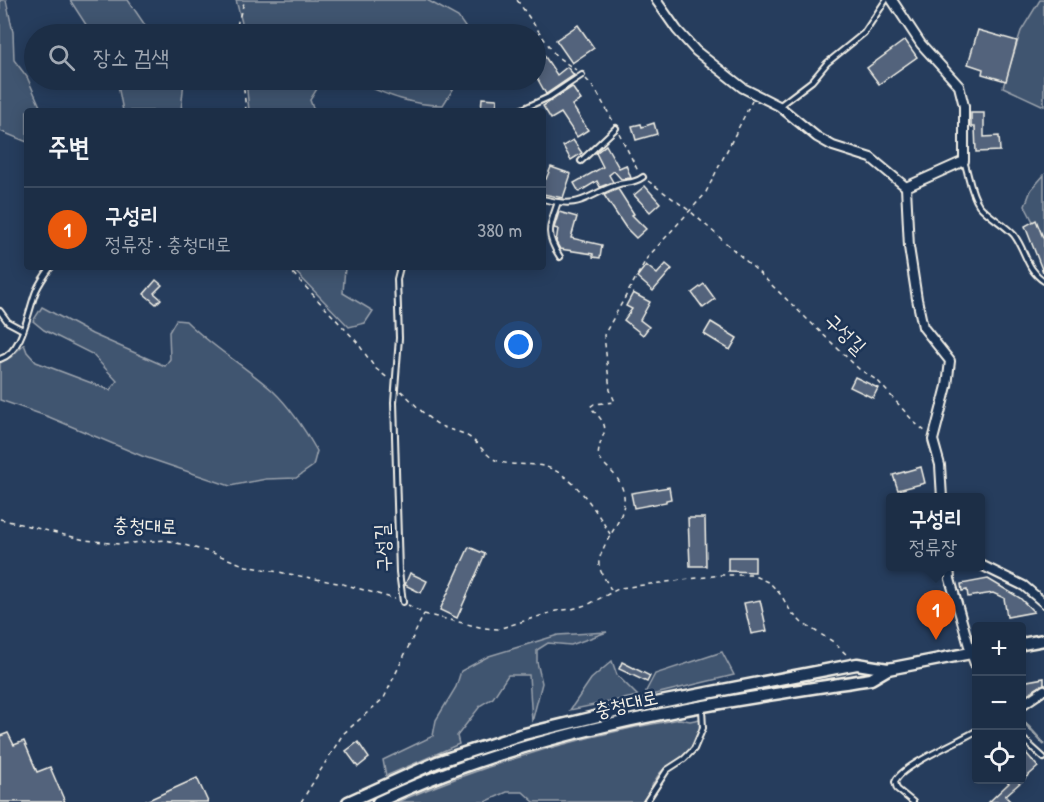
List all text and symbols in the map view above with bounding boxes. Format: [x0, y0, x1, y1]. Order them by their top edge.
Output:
search box [24, 24, 546, 90]
icon: search [45, 41, 78, 74]
text: 장소 검색 [93, 42, 169, 72]
text: 주변 [48, 129, 90, 164]
text: 구성리 [105, 200, 158, 230]
text: 1 [64, 216, 71, 243]
text: 380 m [477, 216, 522, 243]
text: 정류장 · 충청대로 [105, 230, 231, 257]
street label: 구성길 [819, 307, 873, 359]
your location [504, 330, 533, 359]
popup [886, 493, 985, 571]
text: 구성리 [909, 503, 962, 533]
street label: 충청대로 [112, 510, 178, 540]
street label: 구성길 [367, 523, 397, 573]
text: 정류장 [909, 533, 957, 560]
pin: 1 [916, 590, 956, 640]
map controls [972, 622, 1026, 784]
button: + [972, 622, 1026, 676]
button: − [972, 676, 1026, 730]
street label: 충청대로 [592, 683, 660, 723]
button: locate [972, 730, 1026, 784]

